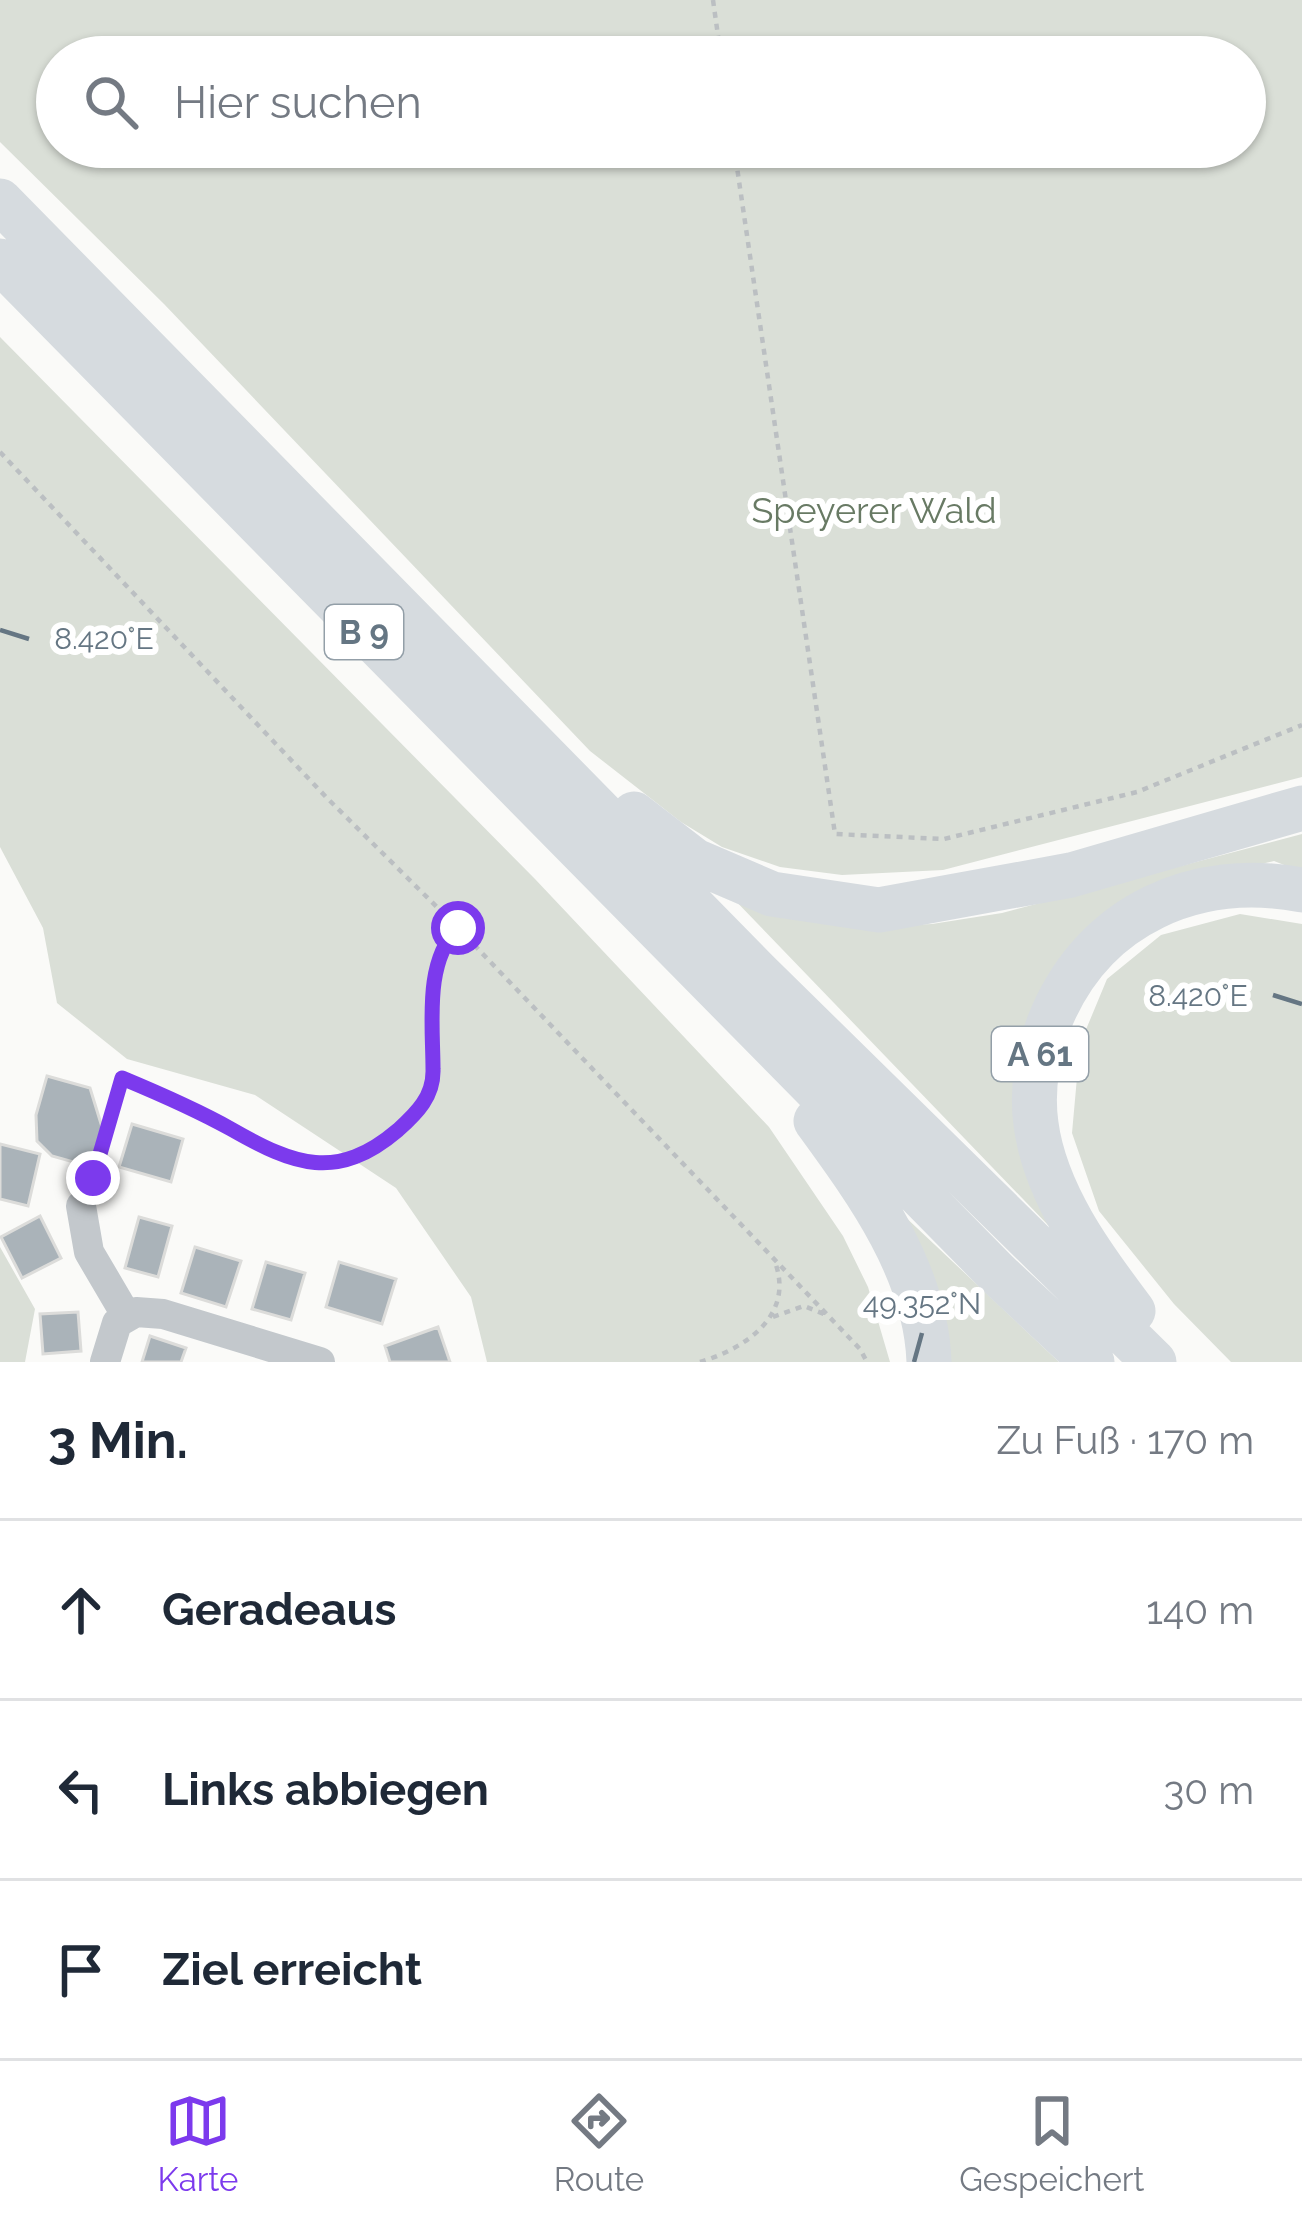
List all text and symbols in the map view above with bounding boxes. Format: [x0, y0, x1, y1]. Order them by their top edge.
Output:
search box [36, 36, 1266, 168]
icon: search [78, 69, 144, 135]
text: Hier suchen [174, 76, 422, 129]
park label: Speyerer Wald [751, 489, 997, 531]
road number: B 9 [325, 605, 403, 659]
text: 8.420°E [54, 621, 154, 656]
route start [431, 901, 485, 955]
text: 8.420°E [1148, 978, 1248, 1013]
road number: A 61 [992, 1027, 1088, 1081]
route end [66, 1151, 120, 1205]
text: 49.352°N [863, 1286, 981, 1321]
text: 3 Min. [48, 1410, 188, 1470]
text: Zu Fuß · 170 m [996, 1417, 1254, 1463]
icon: ahead [48, 1577, 114, 1643]
text: Geradeaus [162, 1583, 397, 1636]
text: 140 m [1146, 1587, 1254, 1633]
icon: left [48, 1757, 114, 1823]
text: Links abbiegen [162, 1763, 489, 1816]
text: 30 m [1164, 1767, 1254, 1813]
icon: arrive [48, 1937, 114, 2003]
text: Ziel erreicht [162, 1943, 422, 1996]
tab: Karte [158, 2088, 239, 2199]
tab: Route [554, 2088, 644, 2199]
tab: Gespeichert [959, 2088, 1144, 2199]

